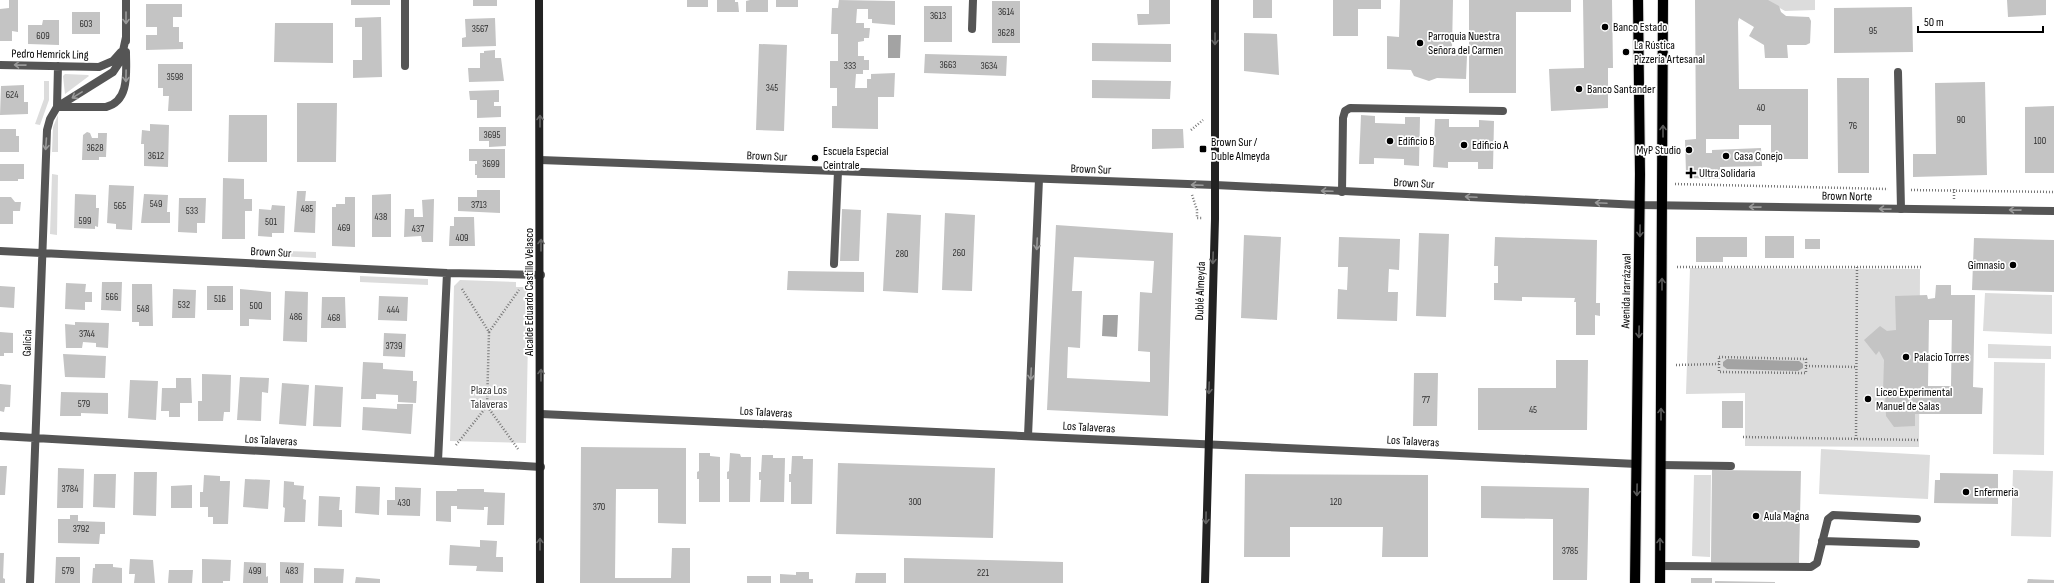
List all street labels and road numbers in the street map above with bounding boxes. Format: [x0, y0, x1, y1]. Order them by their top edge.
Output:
street label: Pedro Hemrick Ling [11, 46, 89, 63]
street label: Brown Sur [746, 148, 788, 165]
street label: Brown Sur [1070, 161, 1112, 178]
street label: Brown Sur [1393, 175, 1435, 192]
street label: Brown Norte [1822, 189, 1872, 204]
street label: Alcalde Eduardo Castillo Velasco [522, 228, 537, 357]
street label: Brown Sur [250, 244, 292, 261]
street label: Avenida Irarrázaval [1618, 253, 1635, 330]
street label: Dublé Almeyda [1192, 261, 1209, 321]
street label: Galicia [20, 329, 35, 357]
street label: Los Talaveras [739, 404, 793, 421]
street label: Los Talaveras [1062, 419, 1116, 436]
street label: Los Talaveras [244, 432, 298, 449]
street label: Los Talaveras [1386, 433, 1440, 450]

